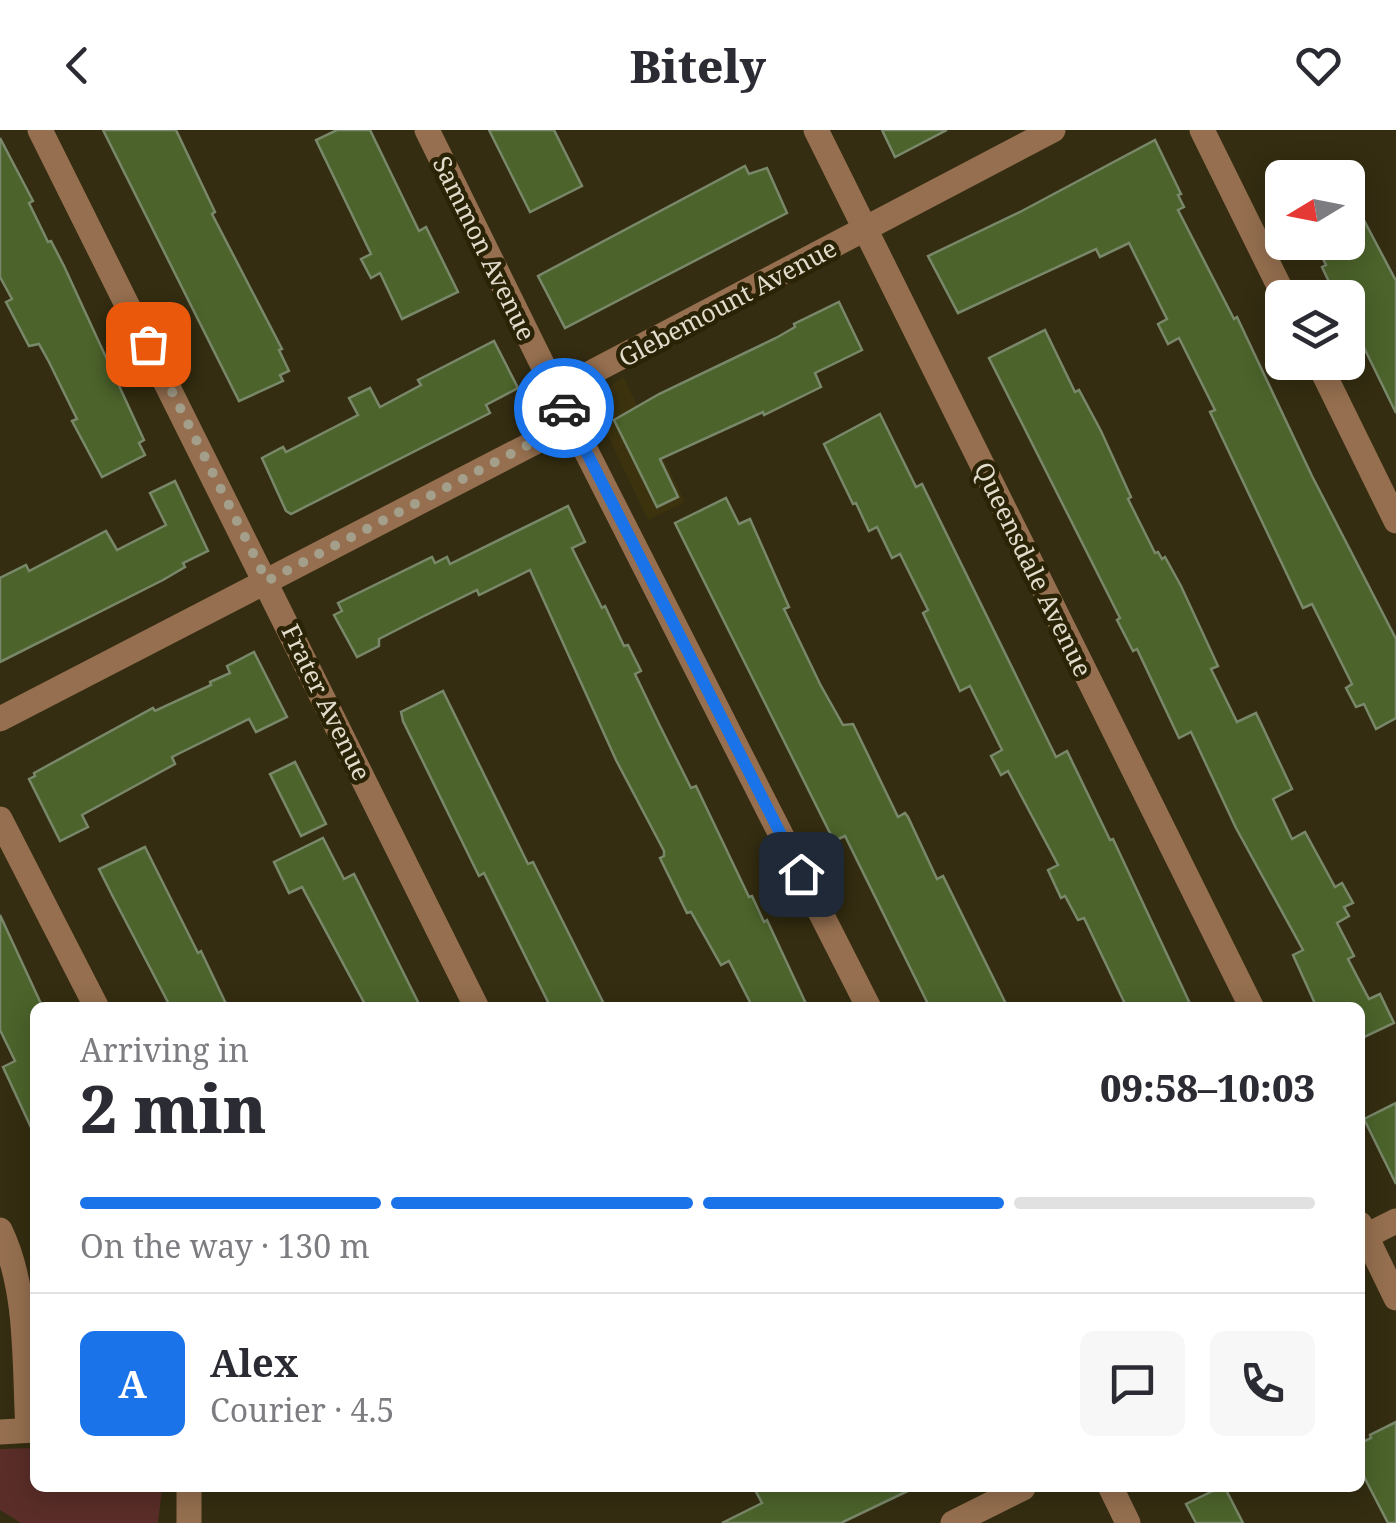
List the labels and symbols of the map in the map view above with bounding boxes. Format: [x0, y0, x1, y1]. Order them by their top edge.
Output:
street label: Sammon Avenue [426, 150, 544, 346]
north arrow [1265, 160, 1365, 260]
street label: Glebemount Avenue [612, 230, 842, 374]
pin [106, 302, 191, 387]
courier [514, 358, 614, 458]
street label: Queensdale Avenue [967, 456, 1101, 682]
street label: Frater Avenue [274, 618, 380, 786]
pin [759, 832, 844, 917]

